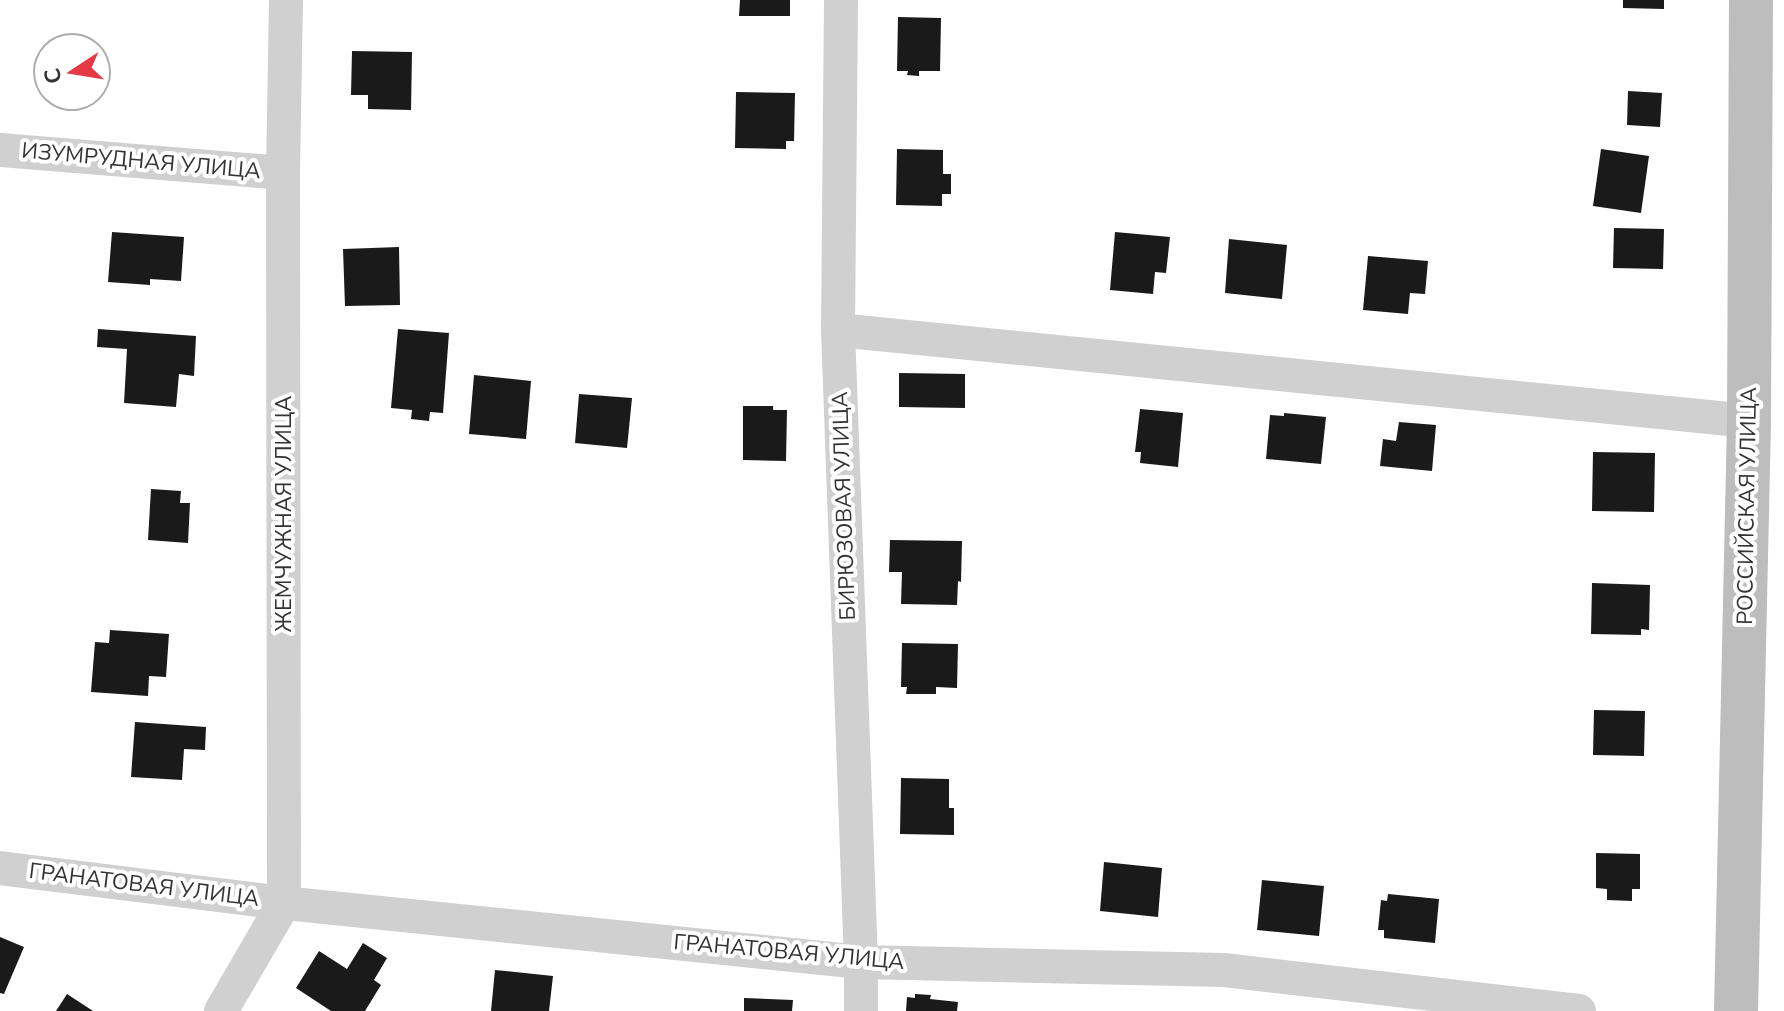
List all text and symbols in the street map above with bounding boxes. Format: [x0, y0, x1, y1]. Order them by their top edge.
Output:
north arrow [32, 32, 112, 112]
text: С [37, 65, 70, 86]
street label: ИЗУМРУДНАЯ УЛИЦА [20, 136, 262, 186]
street label: РОССИЙСКАЯ УЛИЦА [1730, 387, 1764, 625]
street label: БИРЮЗОВАЯ УЛИЦА [825, 391, 863, 621]
street label: ЖЕМЧУЖНАЯ УЛИЦА [269, 396, 299, 632]
street label: ГРАНАТОВАЯ УЛИЦА [27, 856, 261, 914]
street label: ГРАНАТОВАЯ УЛИЦА [672, 927, 906, 977]

